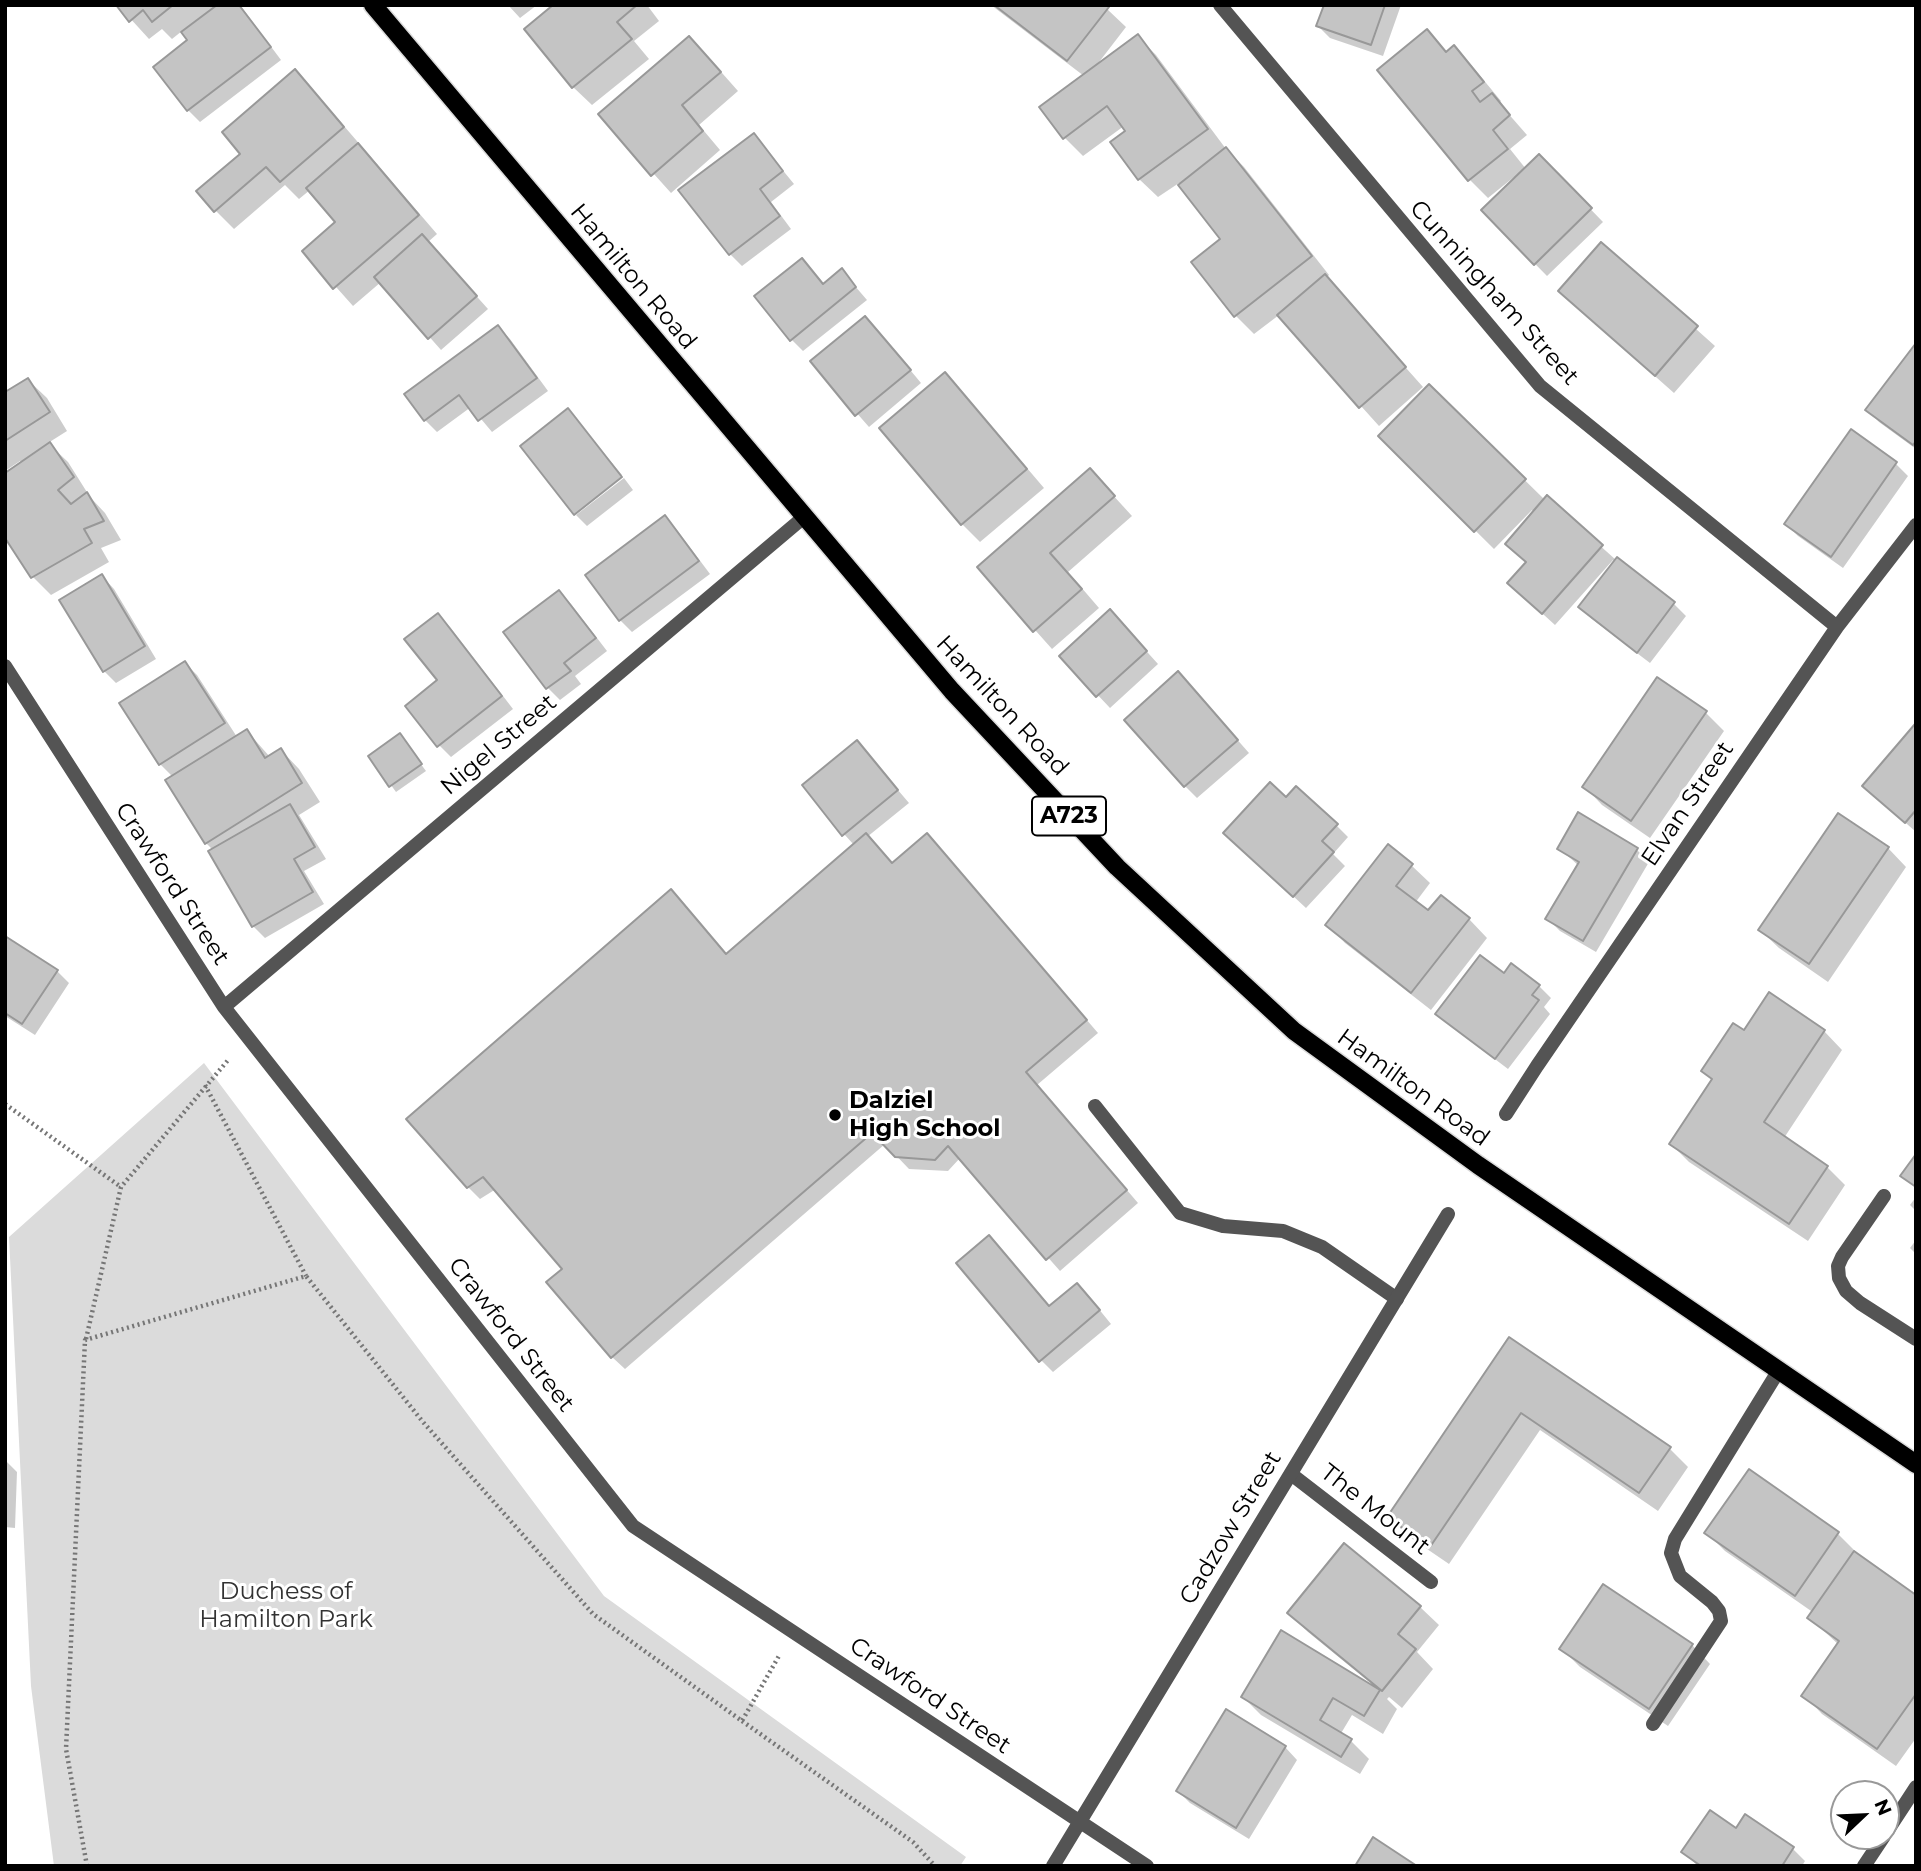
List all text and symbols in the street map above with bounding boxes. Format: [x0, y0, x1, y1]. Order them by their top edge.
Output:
street label: Cunningham Street [1403, 195, 1585, 391]
street label: Hamilton Road [564, 198, 702, 356]
street label: Hamilton Road [930, 630, 1074, 782]
street label: Nigel Street [435, 688, 563, 802]
street label: Elvan Street [1636, 736, 1740, 872]
road number: A723 [1032, 796, 1106, 836]
street label: Crawford Street [109, 797, 235, 971]
street label: Hamilton Road [1331, 1023, 1495, 1153]
place label: Dalziel High School [849, 1087, 1001, 1143]
marker: Dalziel High School [827, 1107, 843, 1123]
street label: Crawford Street [442, 1252, 580, 1418]
street label: Cadzow Street [1174, 1446, 1288, 1610]
street label: The Mount [1315, 1458, 1435, 1562]
park label: Duchess of Hamilton Park [199, 1578, 373, 1634]
street label: Crawford Street [844, 1631, 1016, 1761]
north arrow [1830, 1780, 1900, 1850]
text: N [1869, 1796, 1897, 1819]

